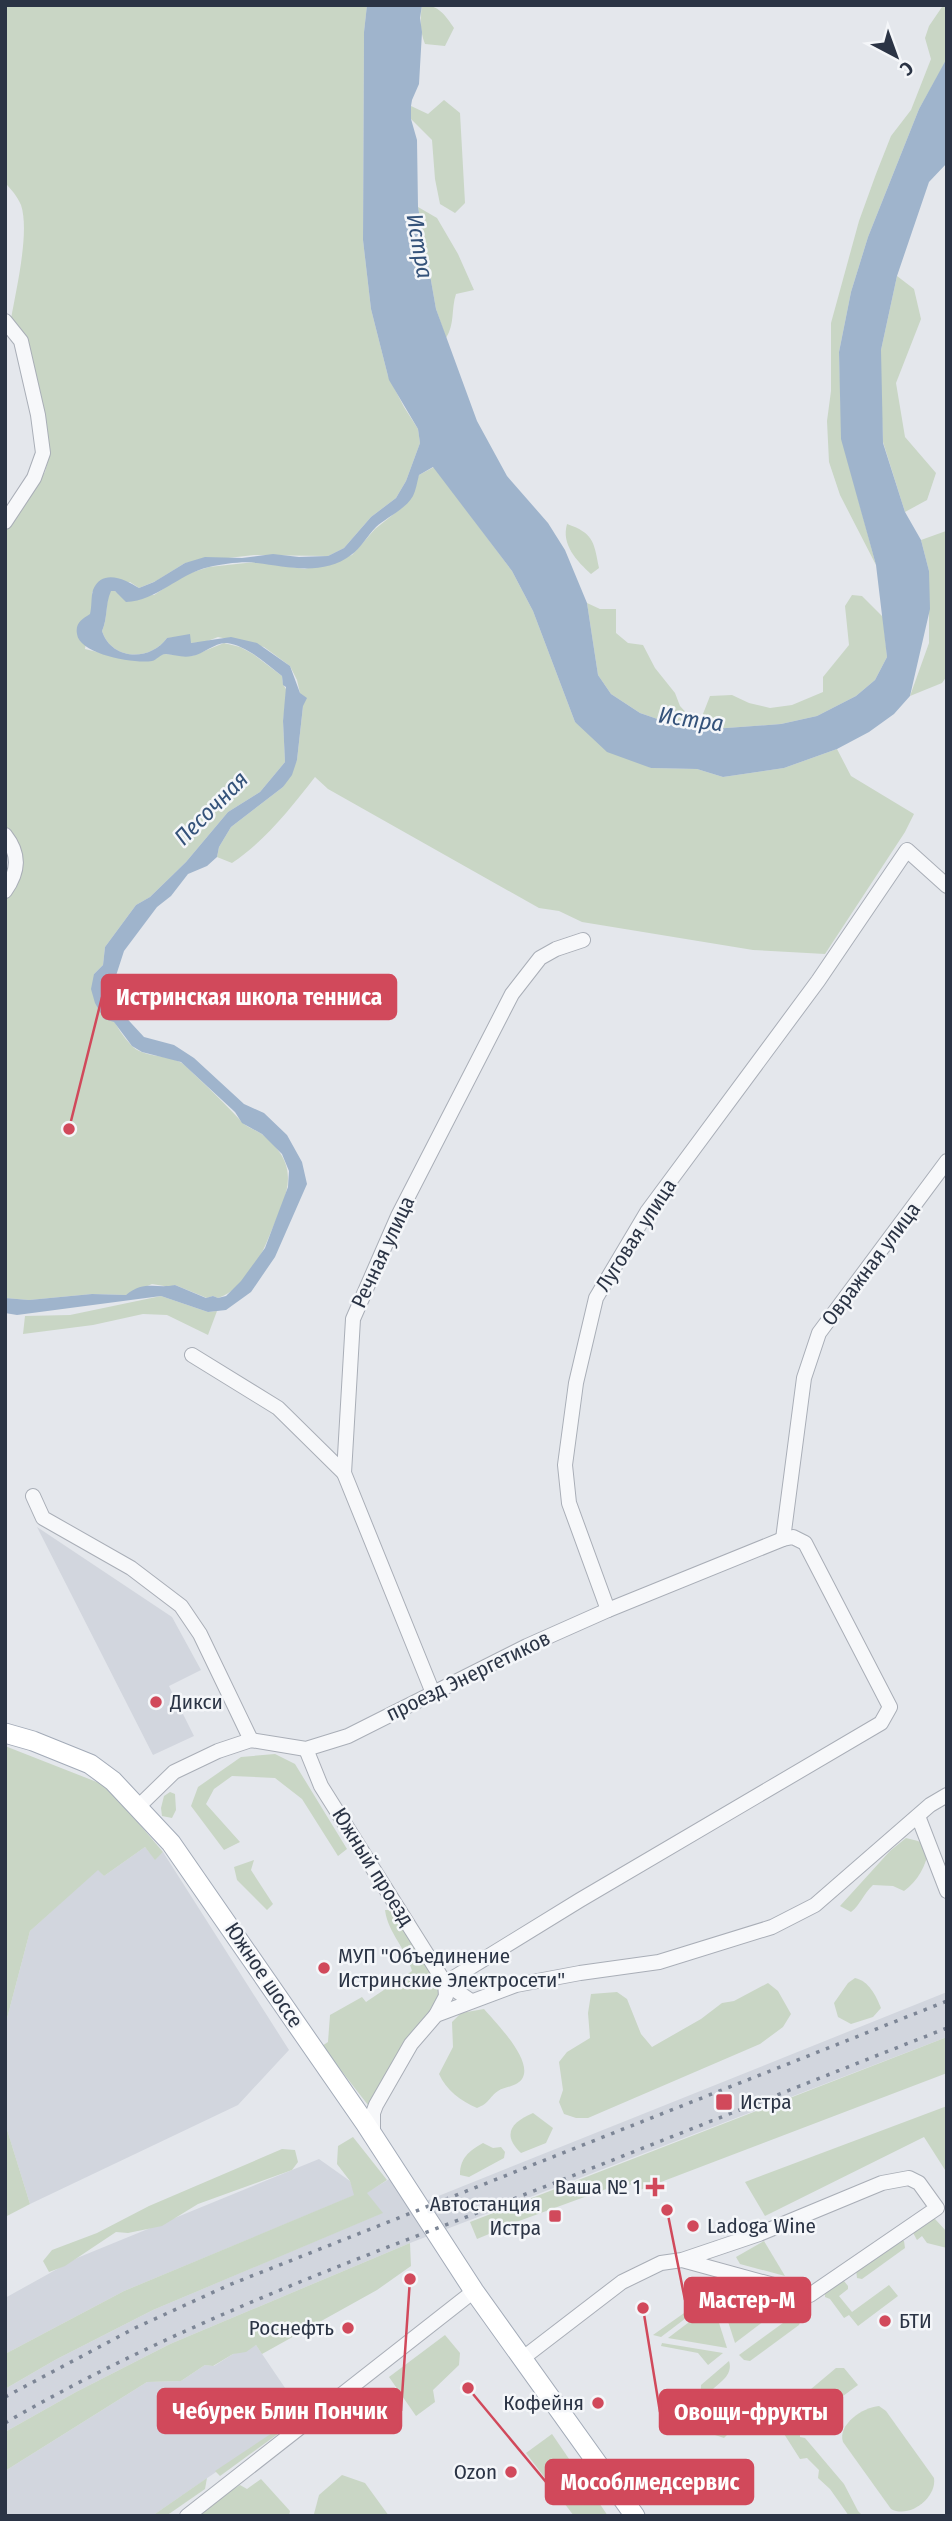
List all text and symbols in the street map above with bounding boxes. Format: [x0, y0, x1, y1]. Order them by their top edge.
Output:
north arrow [861, 21, 931, 91]
text: С [895, 57, 918, 80]
water label: Истра [401, 211, 439, 281]
water label: Истра [657, 701, 725, 737]
water label: Песочная [168, 765, 254, 851]
callout: Истринская школа тенниса [102, 975, 396, 1019]
text: Истринская школа тенниса [116, 983, 382, 1011]
street label: Луговая улица [590, 1174, 682, 1296]
street label: Речная улица [346, 1192, 420, 1312]
street label: Овражная улица [816, 1197, 926, 1331]
street label: проезд Энергетиков [382, 1625, 554, 1727]
place label: Дикси [169, 1689, 223, 1715]
marker: Дикси [148, 1694, 164, 1710]
street label: Южный проезд [326, 1803, 420, 1931]
street label: Южное шоссе [219, 1917, 309, 2033]
place label: МУП "Объединение Истринские Электросети" [338, 1943, 565, 1993]
marker: МУП "Объединение Истринские Электросети" [316, 1960, 332, 1976]
place label: Истра [740, 2089, 792, 2115]
marker: Истра [714, 2092, 734, 2112]
place label: Ваша № 1 [555, 2174, 641, 2200]
marker: Ваша № 1 [647, 2179, 663, 2195]
place label: Автостанция Истра [430, 2191, 541, 2241]
marker: Автостанция Истра [547, 2208, 563, 2224]
place label: Ladoga Wine [707, 2213, 816, 2239]
marker: Ladoga Wine [685, 2218, 701, 2234]
callout: Мастер-М [685, 2278, 810, 2322]
text: Мастер-М [699, 2286, 795, 2314]
place label: БТИ [899, 2308, 932, 2334]
marker: БТИ [877, 2313, 893, 2329]
place label: Роснефть [249, 2315, 334, 2341]
marker: Роснефть [340, 2320, 356, 2336]
callout: Чебурек Блин Пончик [158, 2389, 401, 2433]
place label: Кофейня [503, 2390, 584, 2416]
callout: Овощи-фрукты [660, 2390, 842, 2434]
marker: Кофейня [590, 2395, 606, 2411]
text: Чебурек Блин Пончик [173, 2397, 388, 2425]
text: Овощи-фрукты [674, 2398, 828, 2426]
place label: Ozon [454, 2459, 497, 2485]
callout: Мособлмедсервис [546, 2460, 753, 2504]
marker: Ozon [503, 2464, 519, 2480]
text: Мособлмедсервис [560, 2468, 740, 2496]

